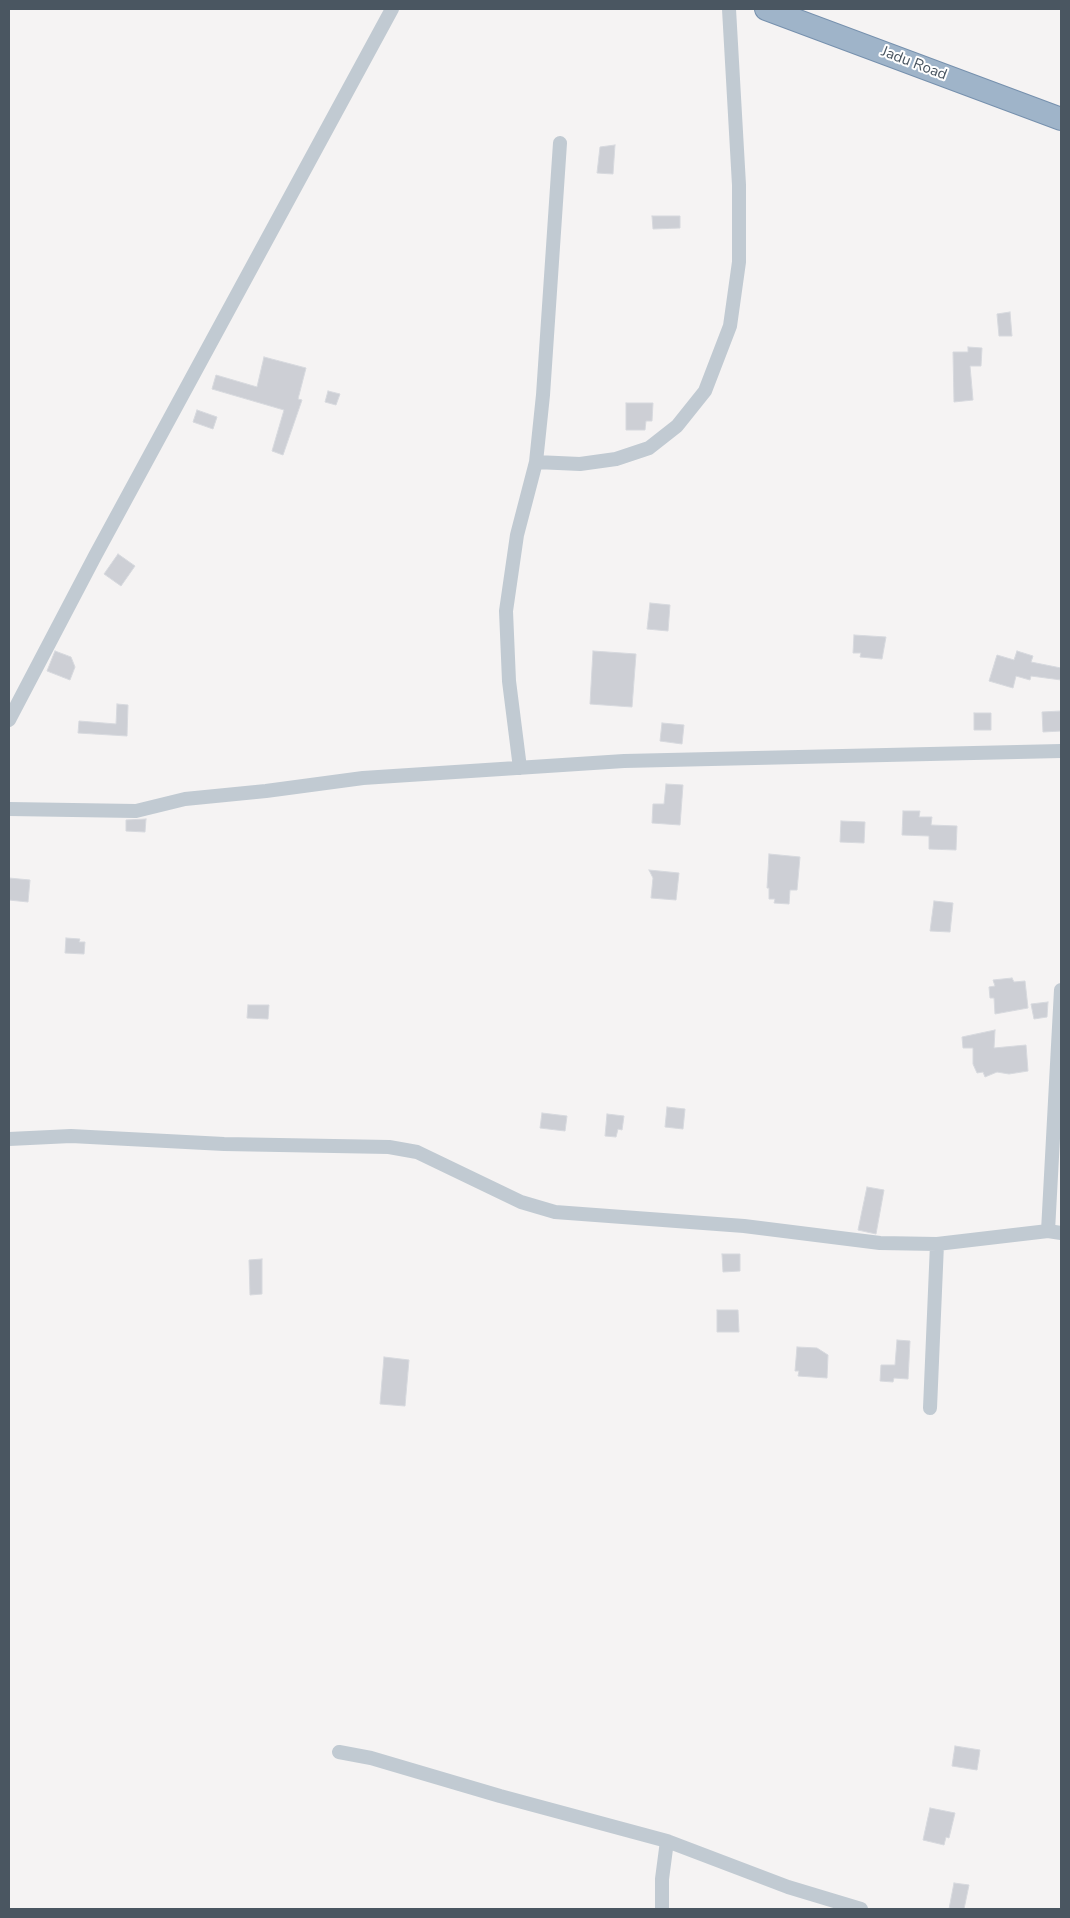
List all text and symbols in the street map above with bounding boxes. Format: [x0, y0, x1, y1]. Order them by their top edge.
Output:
street label: Jadu Road [879, 43, 949, 85]

